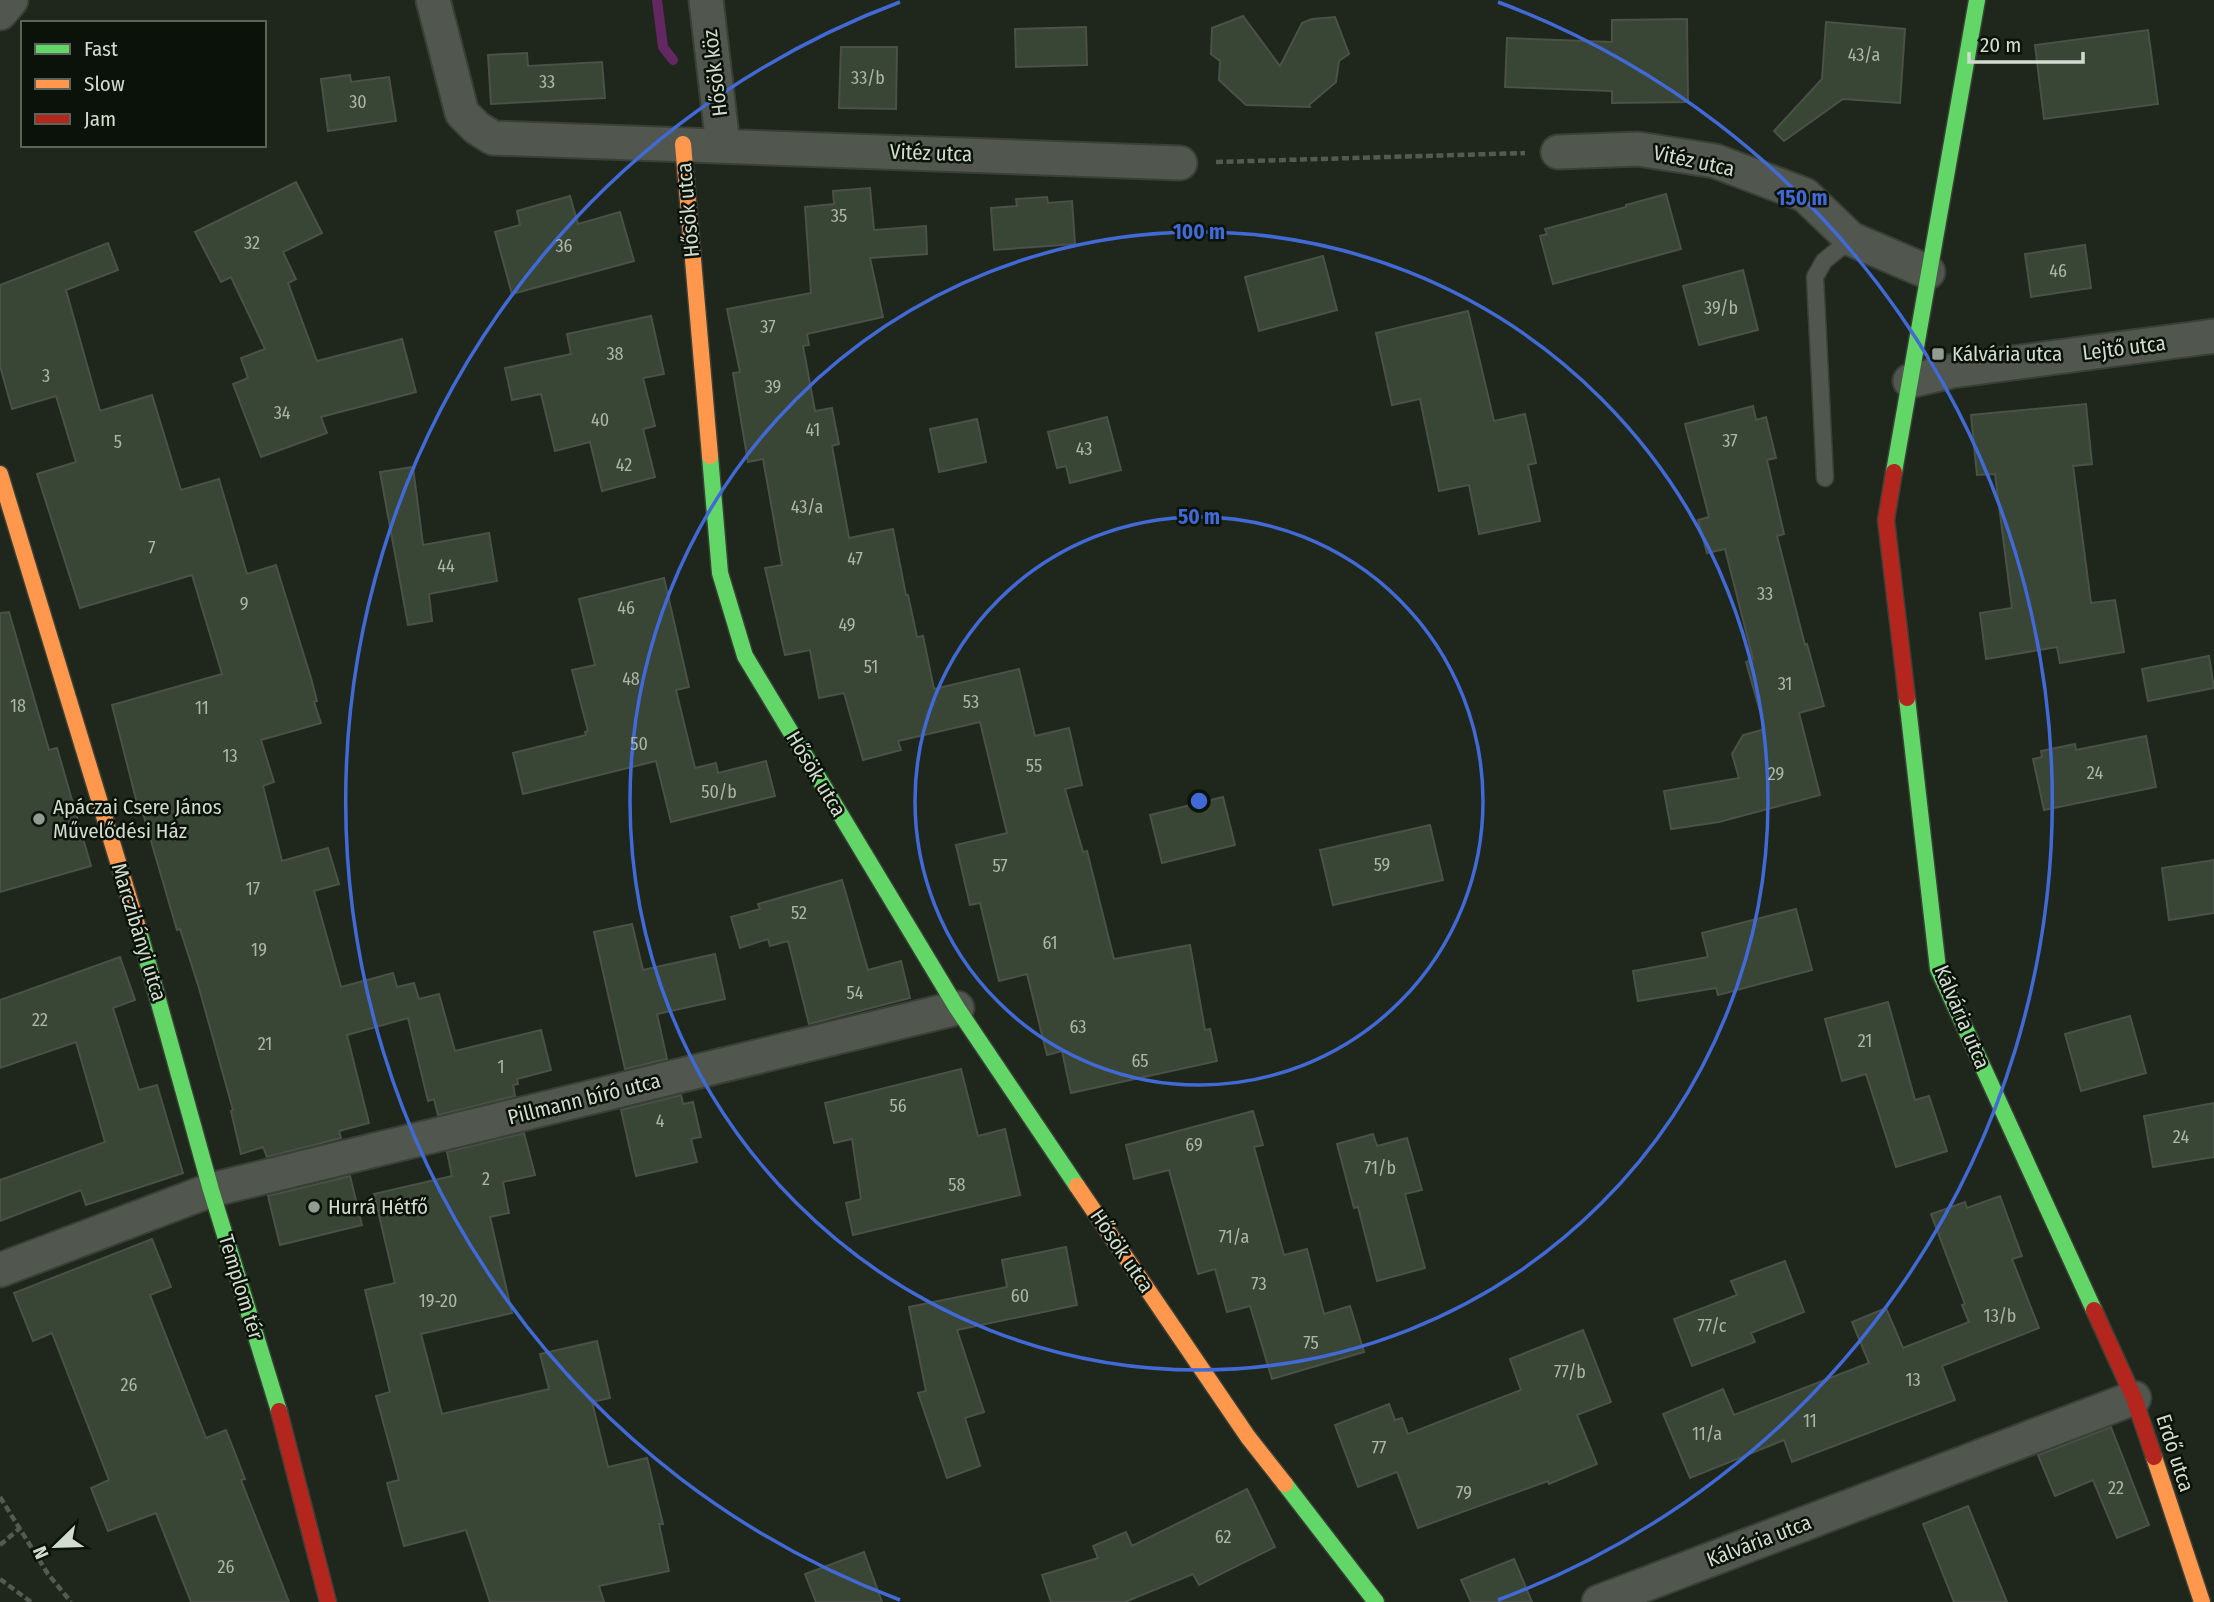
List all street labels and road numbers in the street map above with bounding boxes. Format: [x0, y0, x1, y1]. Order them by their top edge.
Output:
street label: Hősök köz [697, 28, 733, 118]
street label: Vitéz utca [889, 139, 973, 167]
street label: Vitéz utca [1651, 140, 1737, 182]
street label: Hősök utca [671, 161, 705, 259]
street label: Lejtő utca [2081, 330, 2167, 366]
street label: Hősök utca [780, 727, 852, 821]
street label: Marczibányi utca [106, 860, 172, 1004]
street label: Kálvária utca [1929, 961, 1995, 1073]
street label: Pillmann bíró utca [505, 1067, 663, 1131]
street label: Hősök utca [1085, 1204, 1159, 1298]
street label: Templom tér [213, 1232, 269, 1343]
street label: Erdő utca [2150, 1411, 2200, 1495]
street label: Kálvária utca [1703, 1509, 1815, 1573]

